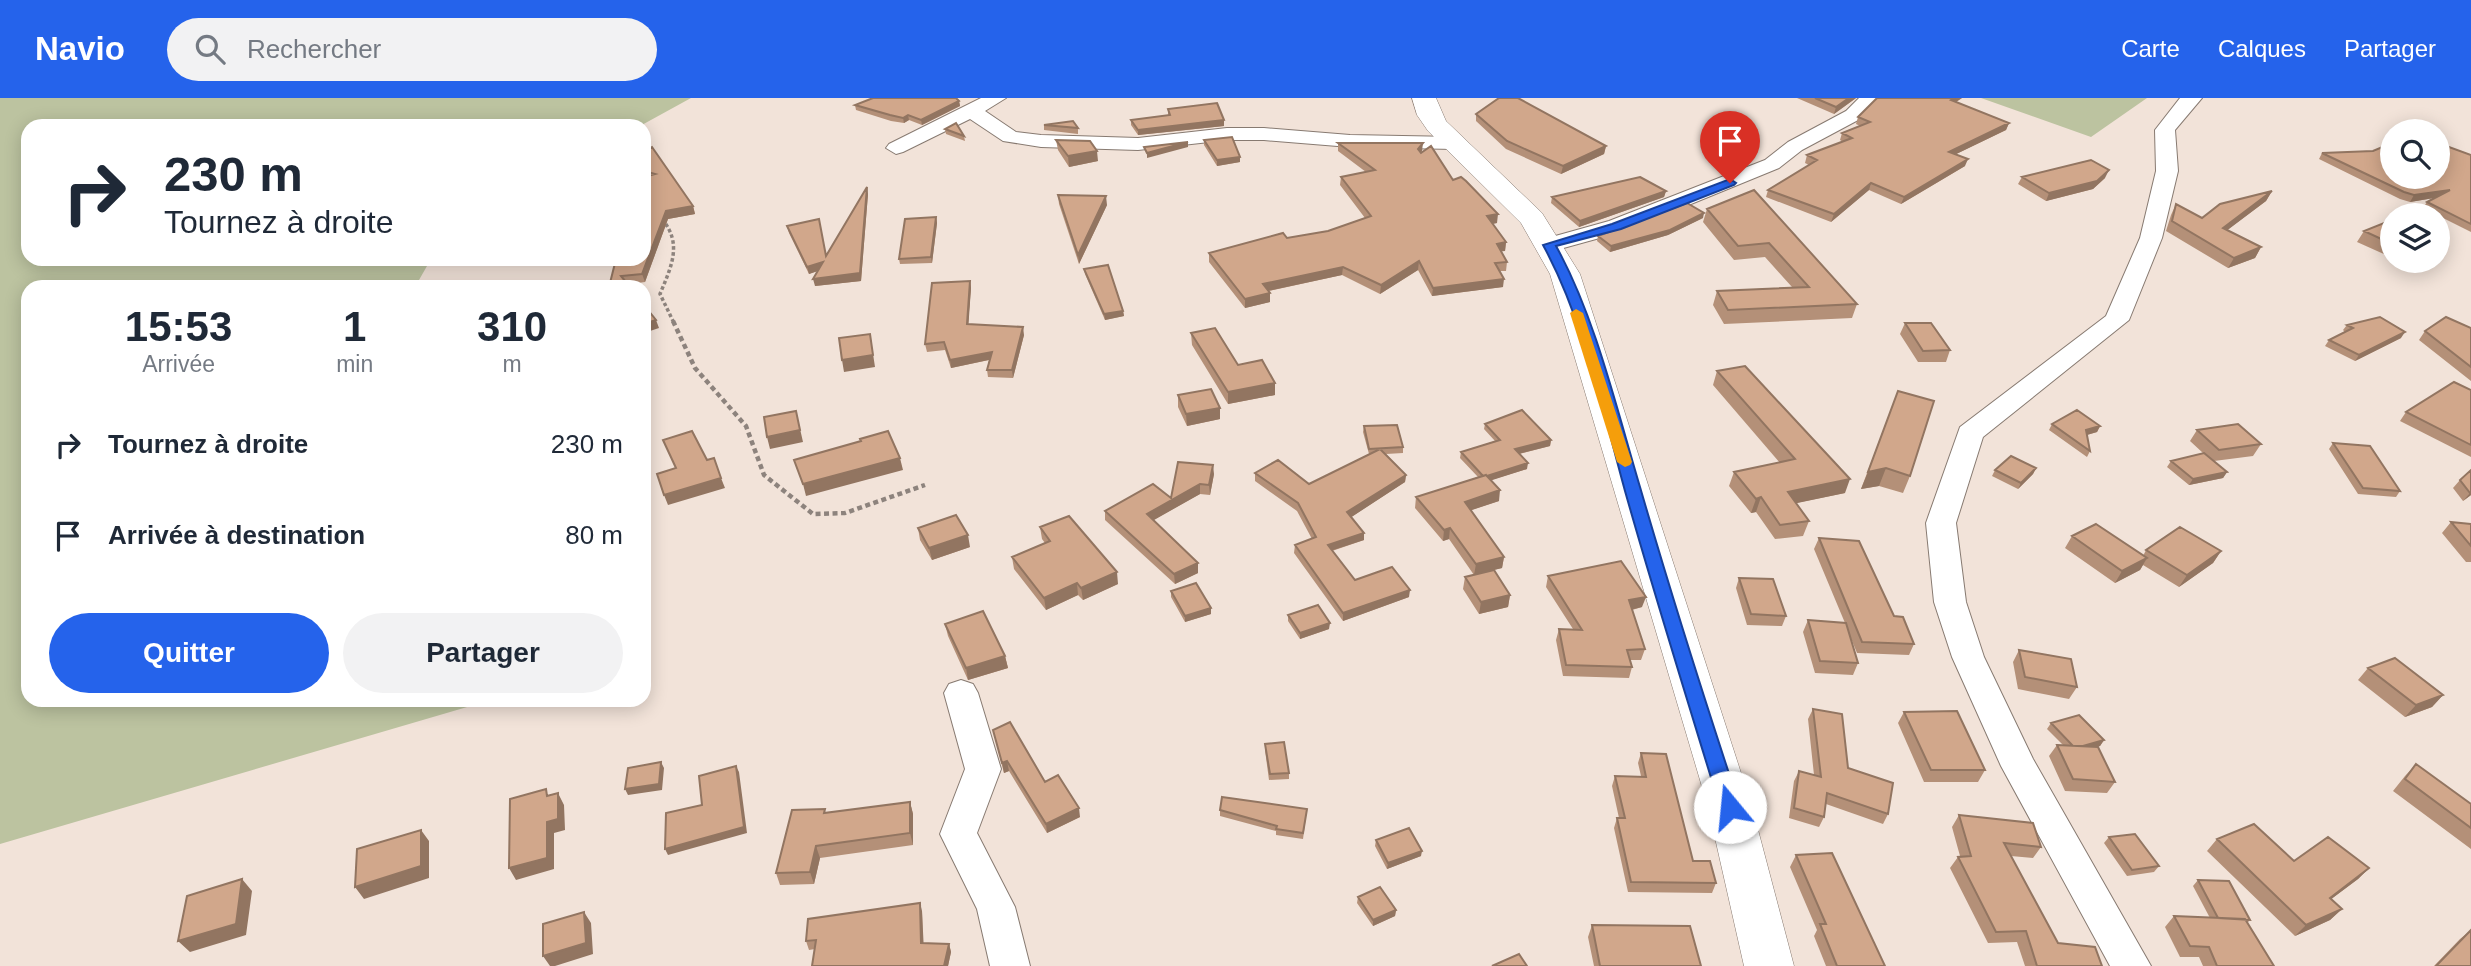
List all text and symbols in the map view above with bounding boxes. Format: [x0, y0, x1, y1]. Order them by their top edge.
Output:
search box [167, 18, 657, 81]
text: Navio [35, 30, 125, 67]
icon: search [191, 30, 229, 68]
text: Rechercher [247, 34, 381, 64]
text: Carte [2121, 35, 2180, 62]
text: Calques [2218, 35, 2306, 62]
text: Partager [2344, 35, 2436, 62]
pin [1700, 111, 1760, 183]
map controls [2380, 119, 2450, 273]
button: search [2380, 119, 2450, 189]
icon: arrive [1711, 122, 1749, 160]
icon: right [49, 147, 140, 238]
text: 230 m [164, 147, 303, 201]
button: layers [2380, 203, 2450, 273]
text: Tournez à droite [164, 204, 393, 240]
text: 15:53 [125, 303, 232, 350]
text: 1 [343, 303, 366, 350]
text: 310 [477, 303, 547, 350]
text: Arrivée [142, 351, 215, 377]
text: min [336, 351, 373, 377]
text: m [503, 351, 522, 377]
icon: right [49, 426, 87, 464]
text: Tournez à droite [108, 429, 308, 459]
text: 230 m [551, 429, 623, 459]
icon: arrive [49, 517, 87, 555]
text: Arrivée à destination [108, 520, 365, 550]
text: 80 m [565, 520, 623, 550]
button: Quitter [49, 613, 329, 693]
button: Partager [343, 613, 623, 693]
position arrow [1693, 770, 1767, 844]

